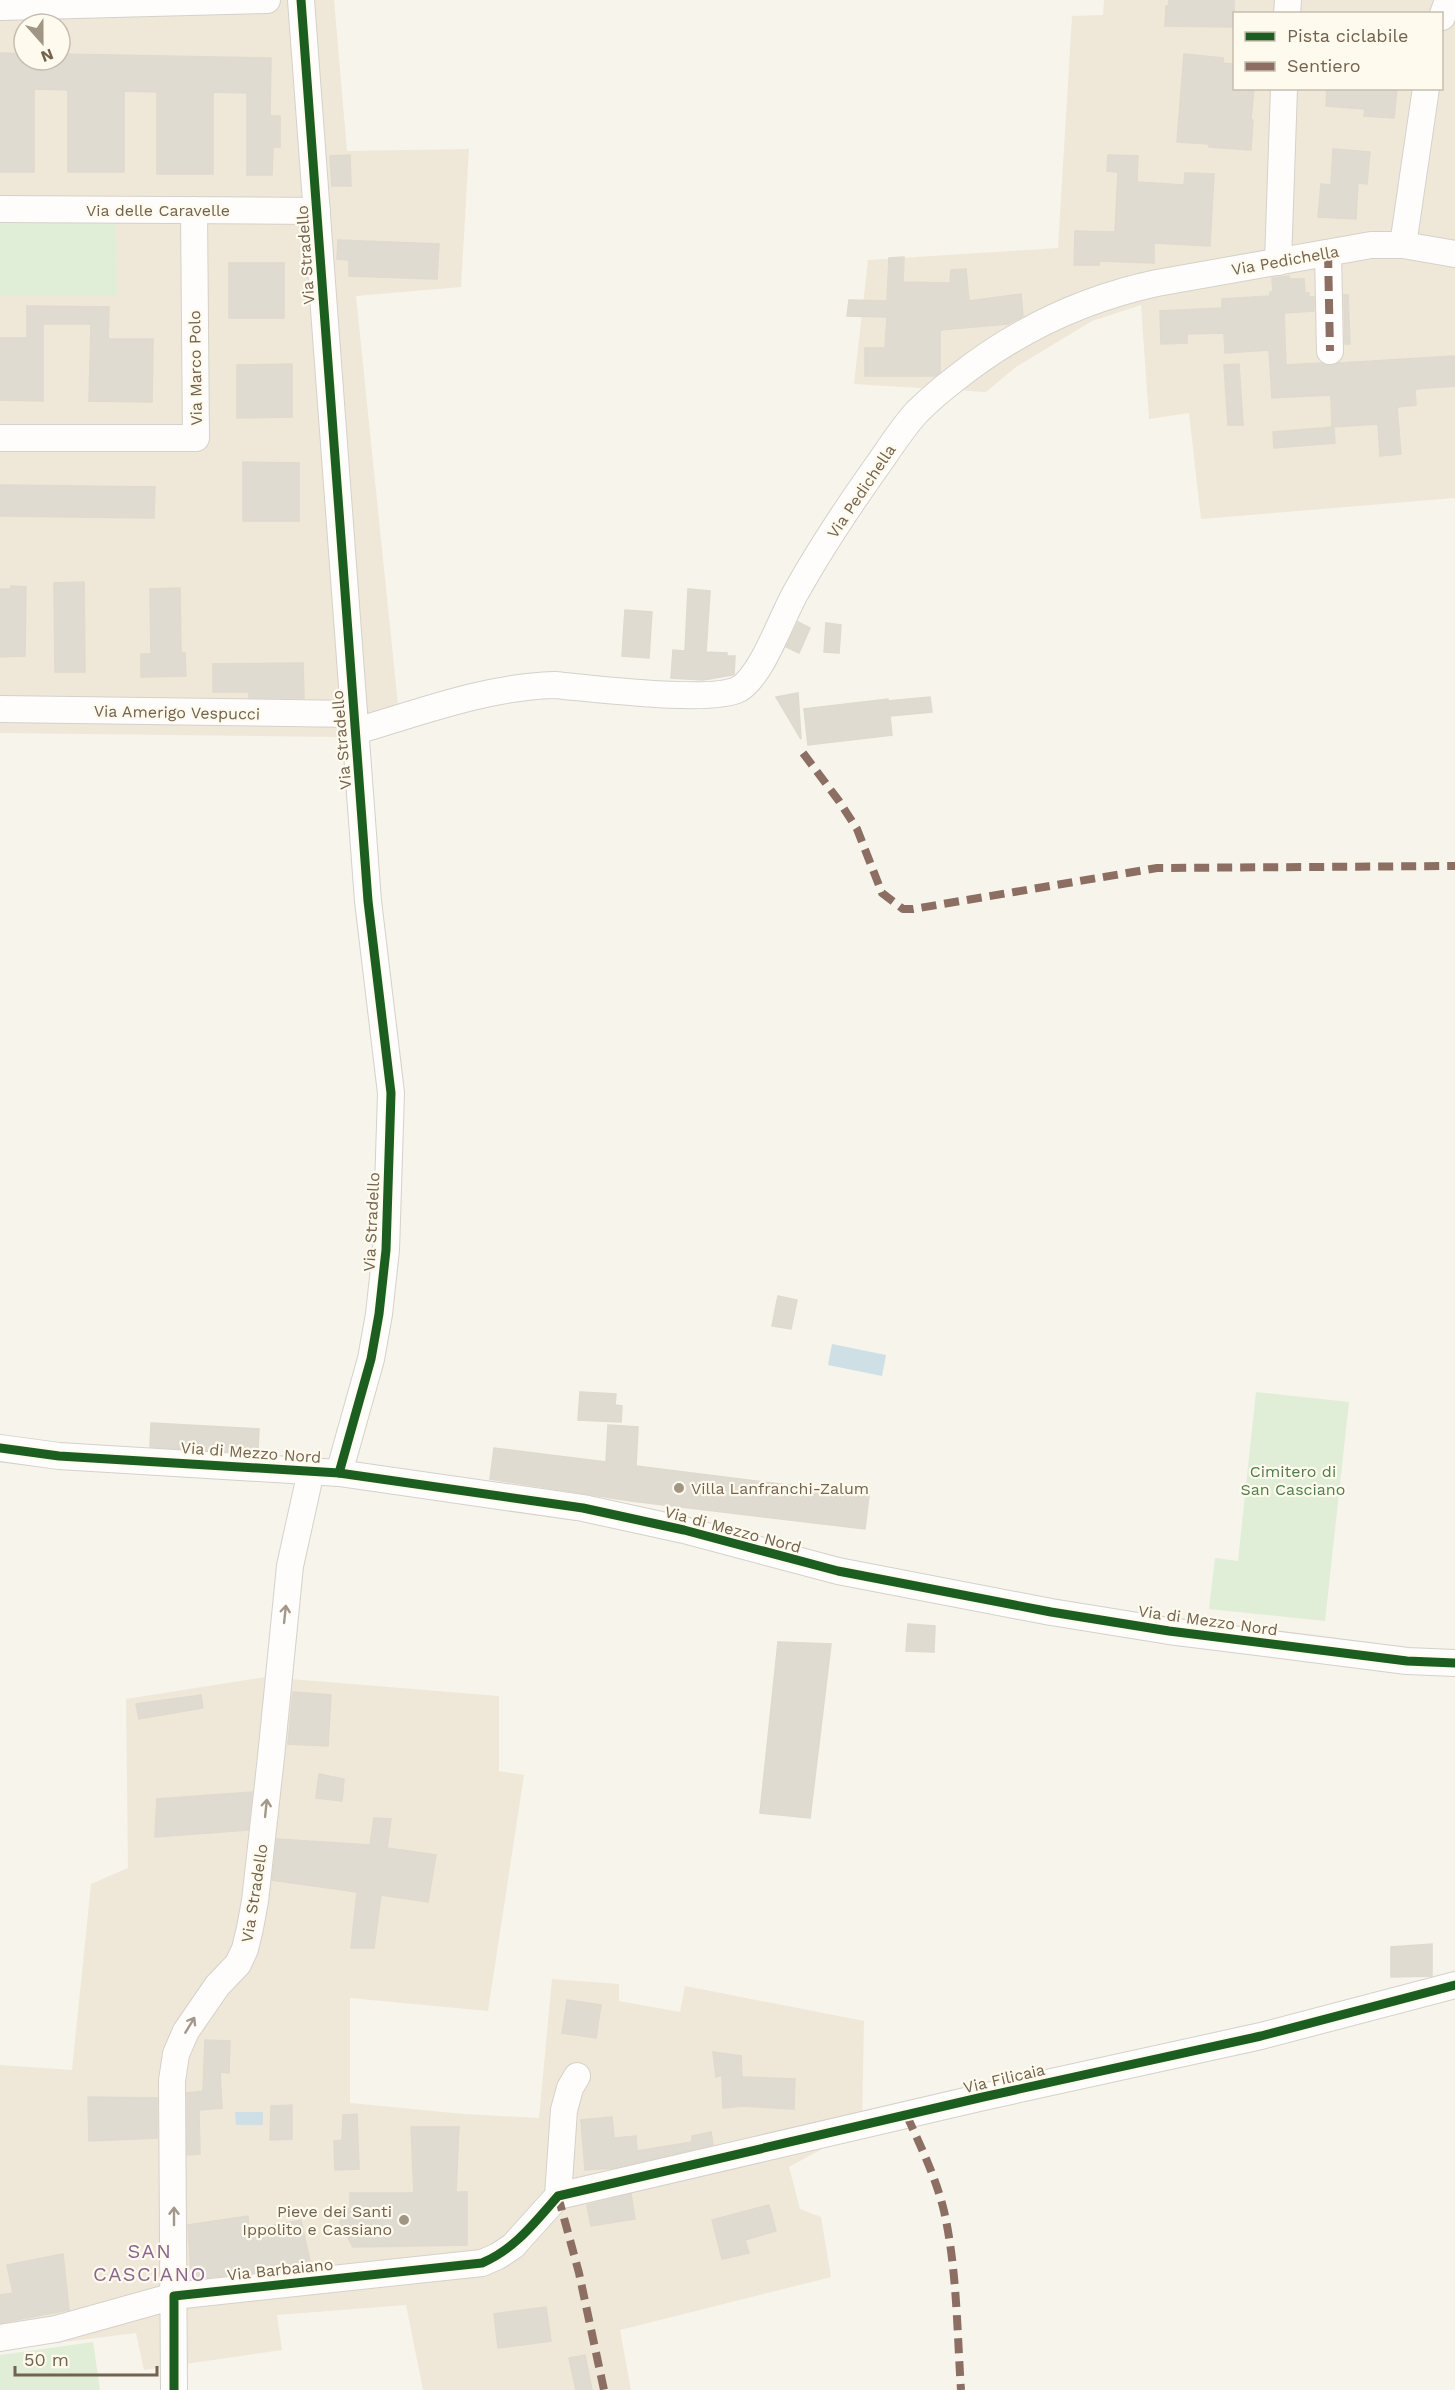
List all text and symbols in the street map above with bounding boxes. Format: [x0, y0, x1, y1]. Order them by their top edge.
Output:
north arrow [12, 12, 72, 72]
legend [1233, 12, 1443, 90]
text: Pista ciclabile [1287, 25, 1408, 46]
text: N [38, 45, 56, 67]
text: Sentiero [1287, 55, 1361, 76]
street label: Via delle Caravelle [86, 201, 230, 220]
street label: Via Stradello [293, 205, 318, 305]
street label: Via Pedichella [1230, 242, 1340, 279]
street label: Via Marco Polo [185, 310, 206, 426]
street label: Via Pedichella [823, 441, 900, 542]
street label: Via Stradello [328, 689, 355, 790]
street label: Via Amerigo Vespucci [94, 702, 260, 723]
street label: Via Stradello [359, 1172, 384, 1272]
street label: Via di Mezzo Nord [180, 1438, 322, 1467]
park label: Cimitero di San Casciano [1241, 1462, 1345, 1499]
place label: Villa Lanfranchi-Zalum [691, 1479, 869, 1498]
marker: Villa Lanfranchi-Zalum [672, 1481, 686, 1495]
street label: Via di Mezzo Nord [662, 1502, 803, 1557]
street label: Via di Mezzo Nord [1137, 1601, 1279, 1640]
one-way arrow [280, 1605, 291, 1624]
one-way arrow [261, 1799, 272, 1818]
street label: Via Stradello [237, 1842, 272, 1944]
one-way arrow [184, 2017, 196, 2034]
street label: Via Filicaia [961, 2060, 1047, 2097]
place label: Pieve dei Santi Ippolito e Cassiano [242, 2202, 392, 2239]
one-way arrow [168, 2207, 179, 2227]
marker: Pieve dei Santi Ippolito e Cassiano [397, 2213, 411, 2227]
district label: SAN CASCIANO [93, 2239, 207, 2286]
street label: Via Barbaiano [226, 2254, 334, 2285]
scale bar [15, 2339, 158, 2377]
text: 50 m [24, 2349, 69, 2370]

